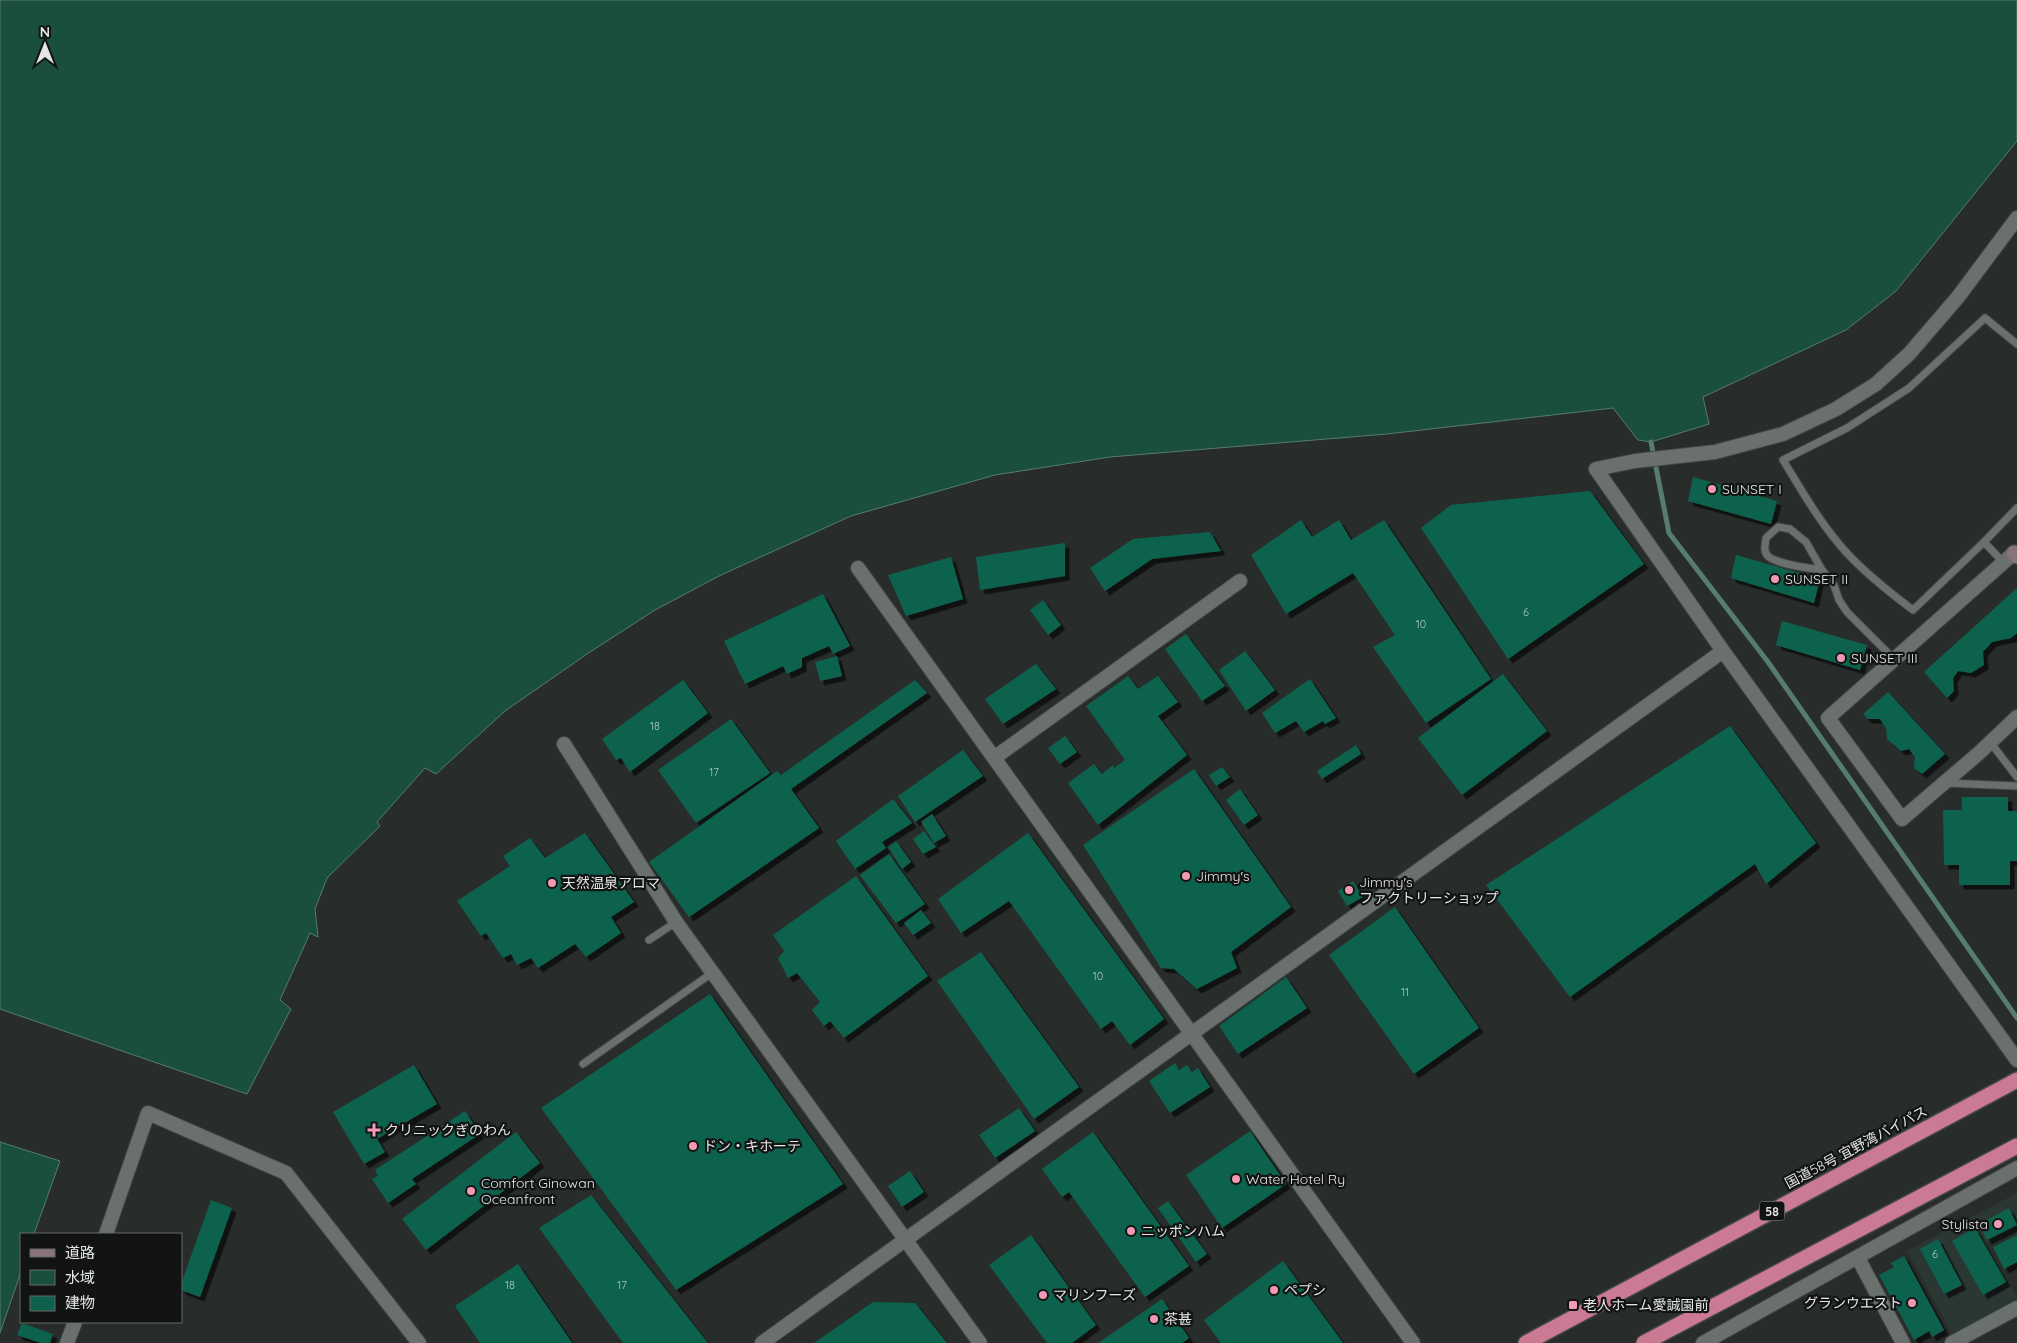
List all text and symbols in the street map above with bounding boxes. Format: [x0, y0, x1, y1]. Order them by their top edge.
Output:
north arrow [20, 20, 70, 70]
text: N [40, 23, 50, 41]
place label: SUNSET I [1722, 480, 1782, 498]
marker: SUNSET I [1706, 483, 1718, 495]
place label: SUNSET II [1785, 570, 1848, 588]
marker: SUNSET II [1769, 573, 1781, 585]
house number: 6 [1523, 605, 1529, 619]
house number: 10 [1416, 617, 1426, 631]
place label: SUNSET III [1851, 649, 1918, 667]
marker: SUNSET III [1835, 652, 1847, 664]
house number: 18 [650, 719, 660, 733]
house number: 17 [709, 765, 719, 779]
place label: Jimmy's [1196, 867, 1250, 885]
marker: Jimmy's [1180, 870, 1192, 882]
place label: Jimmy's ファクトリーショップ [1359, 873, 1499, 907]
place label: 天然温泉アロマ [562, 874, 660, 892]
marker: 天然温泉アロマ [546, 877, 558, 889]
marker: Jimmy's ファクトリーショップ [1343, 884, 1355, 896]
house number: 10 [1093, 969, 1103, 983]
house number: 11 [1401, 985, 1409, 999]
street label: 国道58号 宜野湾バイパス [1782, 1102, 1930, 1192]
place label: クリニックぎのわん [385, 1121, 511, 1139]
marker: クリニックぎのわん [367, 1123, 381, 1137]
place label: ドン・キホーテ [703, 1137, 801, 1155]
marker: ドン・キホーテ [687, 1140, 699, 1152]
place label: Water Hotel Ry [1246, 1170, 1345, 1188]
marker: Water Hotel Ry [1230, 1173, 1242, 1185]
place label: Comfort Ginowan Oceanfront [481, 1174, 595, 1208]
marker: Comfort Ginowan Oceanfront [465, 1185, 477, 1197]
road number: 58 [1760, 1202, 1784, 1220]
place label: Stylista [1941, 1215, 1988, 1233]
marker: Stylista [1992, 1218, 2004, 1230]
place label: ニッポンハム [1141, 1222, 1225, 1240]
marker: ニッポンハム [1125, 1225, 1137, 1237]
legend [20, 1233, 182, 1323]
text: 道路 [65, 1243, 95, 1262]
house number: 6 [1932, 1247, 1938, 1261]
text: 水域 [65, 1268, 95, 1287]
house number: 18 [505, 1278, 515, 1292]
house number: 17 [617, 1278, 627, 1292]
place label: ペプシ [1284, 1281, 1326, 1299]
marker: ペプシ [1268, 1284, 1280, 1296]
place label: マリンフーズ [1053, 1286, 1136, 1304]
marker: マリンフーズ [1037, 1289, 1049, 1301]
text: 建物 [65, 1293, 95, 1312]
place label: グランウエスト [1804, 1294, 1902, 1312]
place label: 老人ホーム愛誠園前 [1583, 1296, 1709, 1314]
marker: グランウエスト [1906, 1297, 1918, 1309]
marker: 老人ホーム愛誠園前 [1567, 1299, 1579, 1311]
place label: 茶甚 [1164, 1310, 1192, 1328]
marker: 茶甚 [1148, 1313, 1160, 1325]

